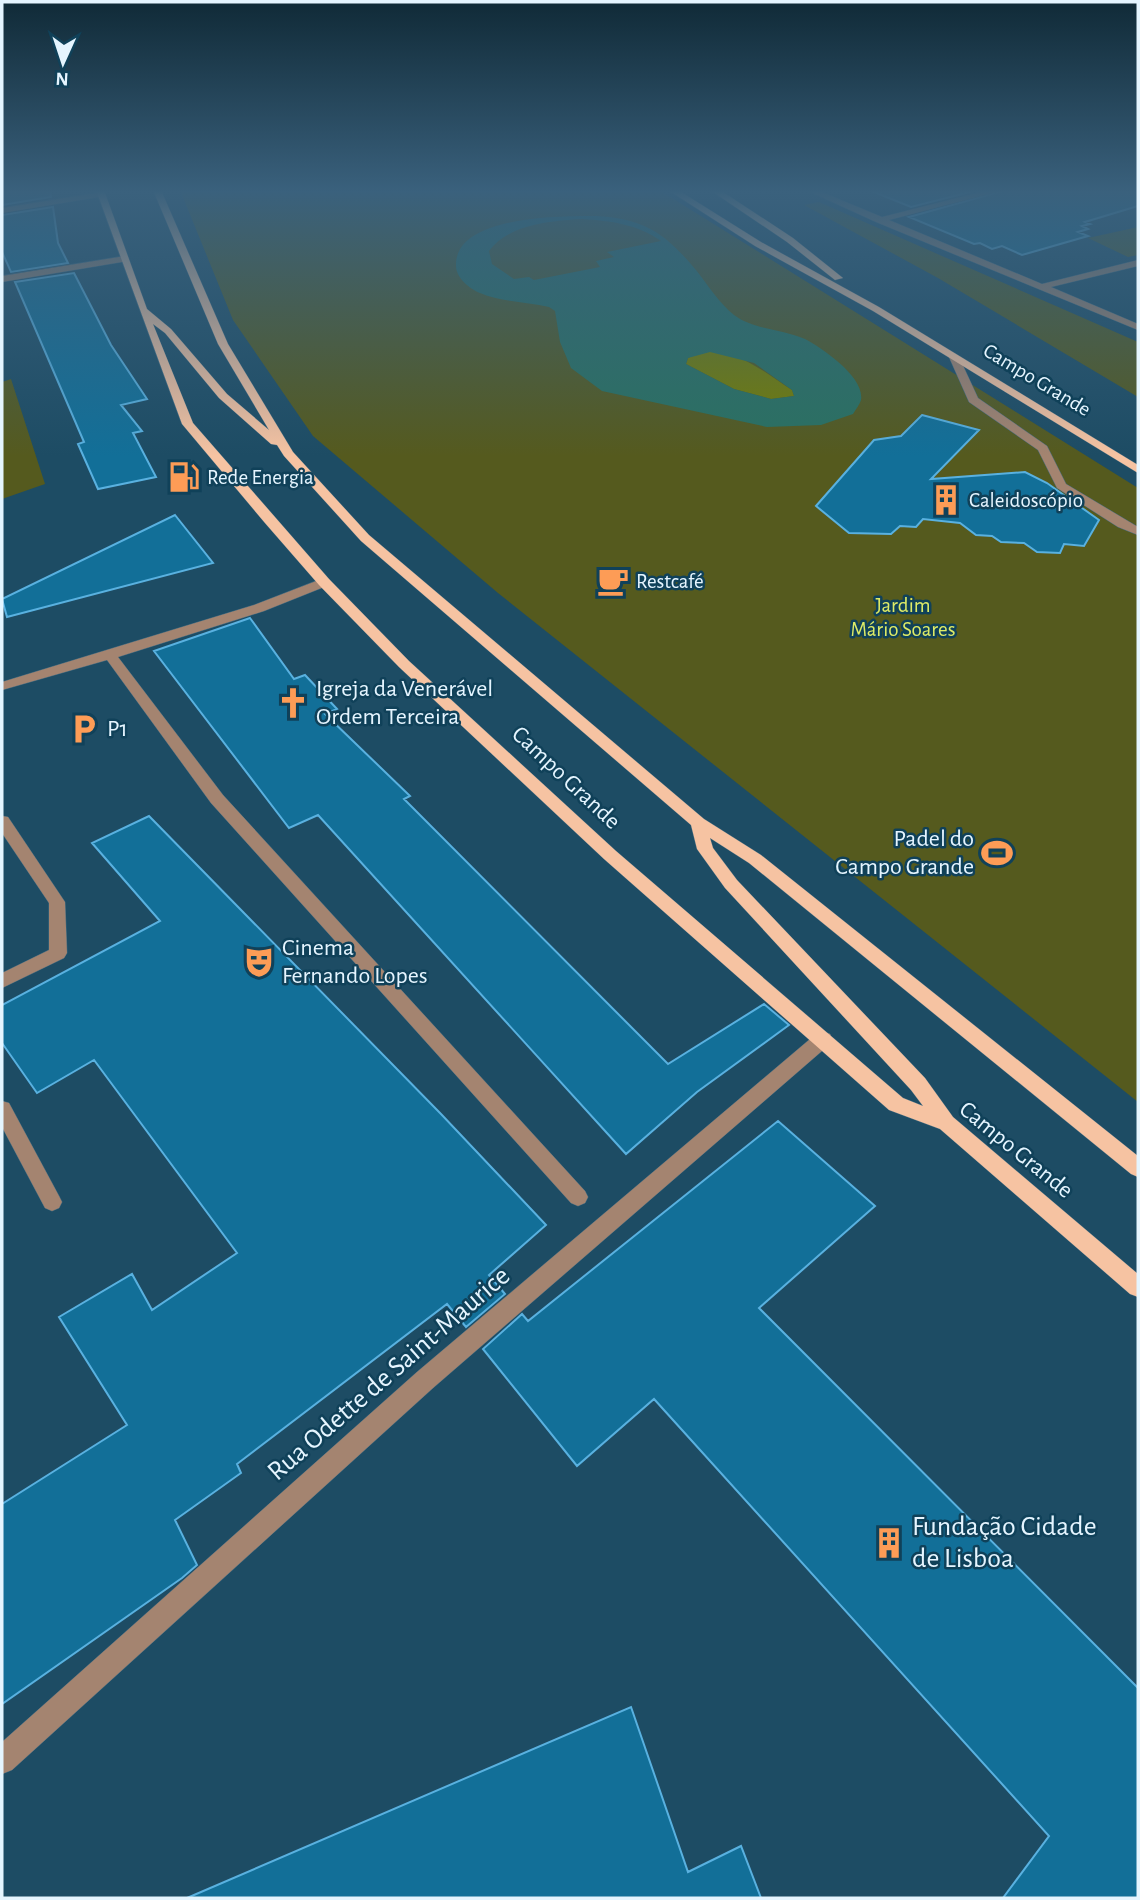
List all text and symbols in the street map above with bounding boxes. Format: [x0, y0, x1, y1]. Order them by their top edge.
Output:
north arrow [28, 28, 98, 98]
text: N [55, 69, 69, 88]
street label: Campo Grande [980, 340, 1094, 420]
fuel station icon: Rede Energia [167, 460, 201, 494]
place label: Rede Energia [207, 467, 314, 488]
building icon: Caleidoscópio [929, 483, 963, 517]
place label: Caleidoscópio [969, 490, 1083, 511]
cafe icon: Restcafé [596, 564, 630, 598]
place label: Restcafé [636, 571, 704, 592]
park label: Jardim Mário Soares [851, 595, 956, 640]
place label: Igreja da Venerável Ordem Terceira [316, 677, 493, 729]
church icon: Igreja da Venerável Ordem Terceira [276, 686, 310, 720]
parking icon: P1 [67, 712, 101, 746]
place label: P1 [107, 717, 128, 741]
street label: Campo Grande [507, 722, 625, 834]
place label: Padel do Campo Grande [835, 827, 974, 879]
sports icon: Padel do Campo Grande [980, 836, 1014, 870]
place label: Cinema Fernando Lopes [282, 936, 428, 988]
theatre icon: Cinema Fernando Lopes [242, 945, 276, 979]
street label: Campo Grande [955, 1097, 1077, 1203]
street label: Rua Odette de Saint-Maurice [263, 1262, 515, 1486]
place label: Fundação Cidade de Lisboa [912, 1513, 1097, 1573]
building icon: Fundação Cidade de Lisboa [872, 1526, 906, 1560]

